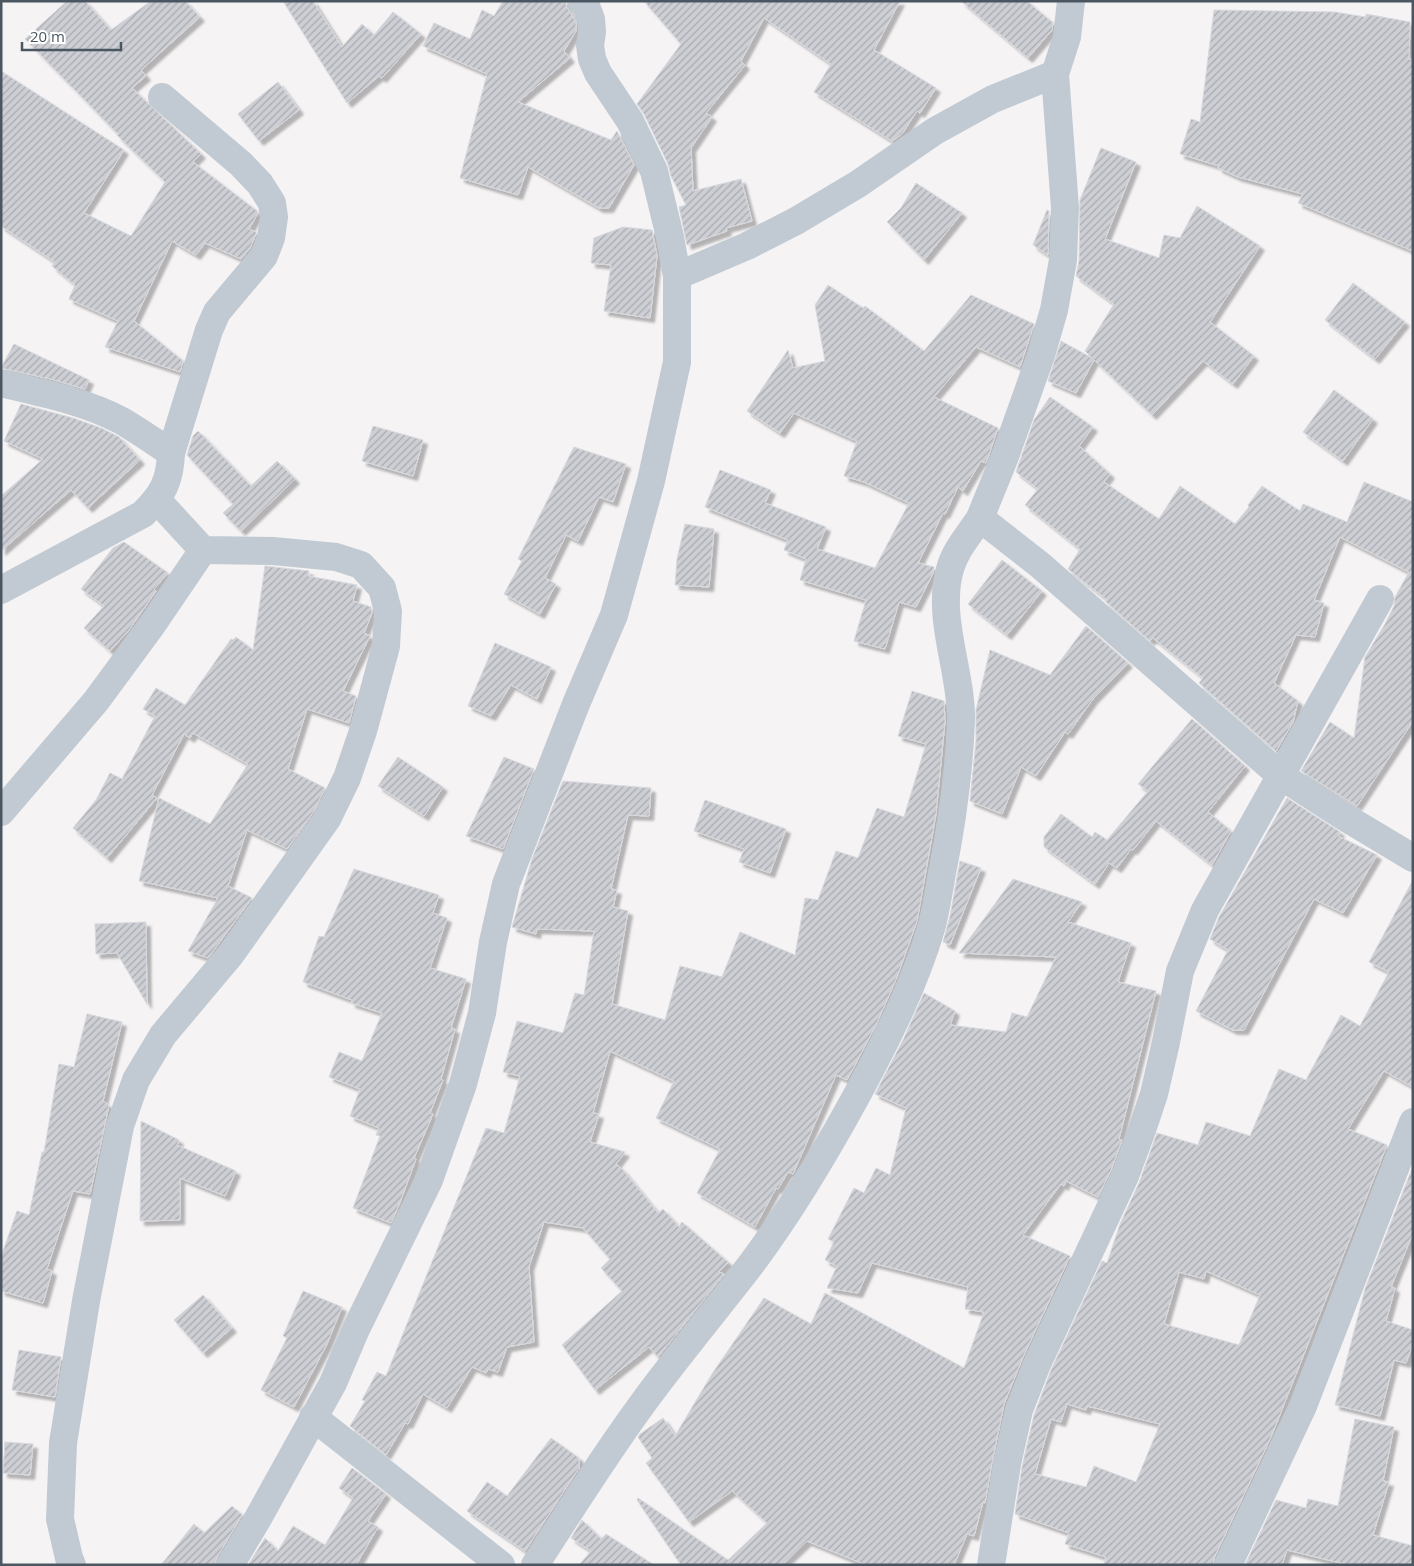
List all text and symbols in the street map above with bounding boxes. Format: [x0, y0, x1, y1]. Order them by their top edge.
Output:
scale bar [22, 20, 121, 52]
text: 20 m [30, 26, 65, 46]

